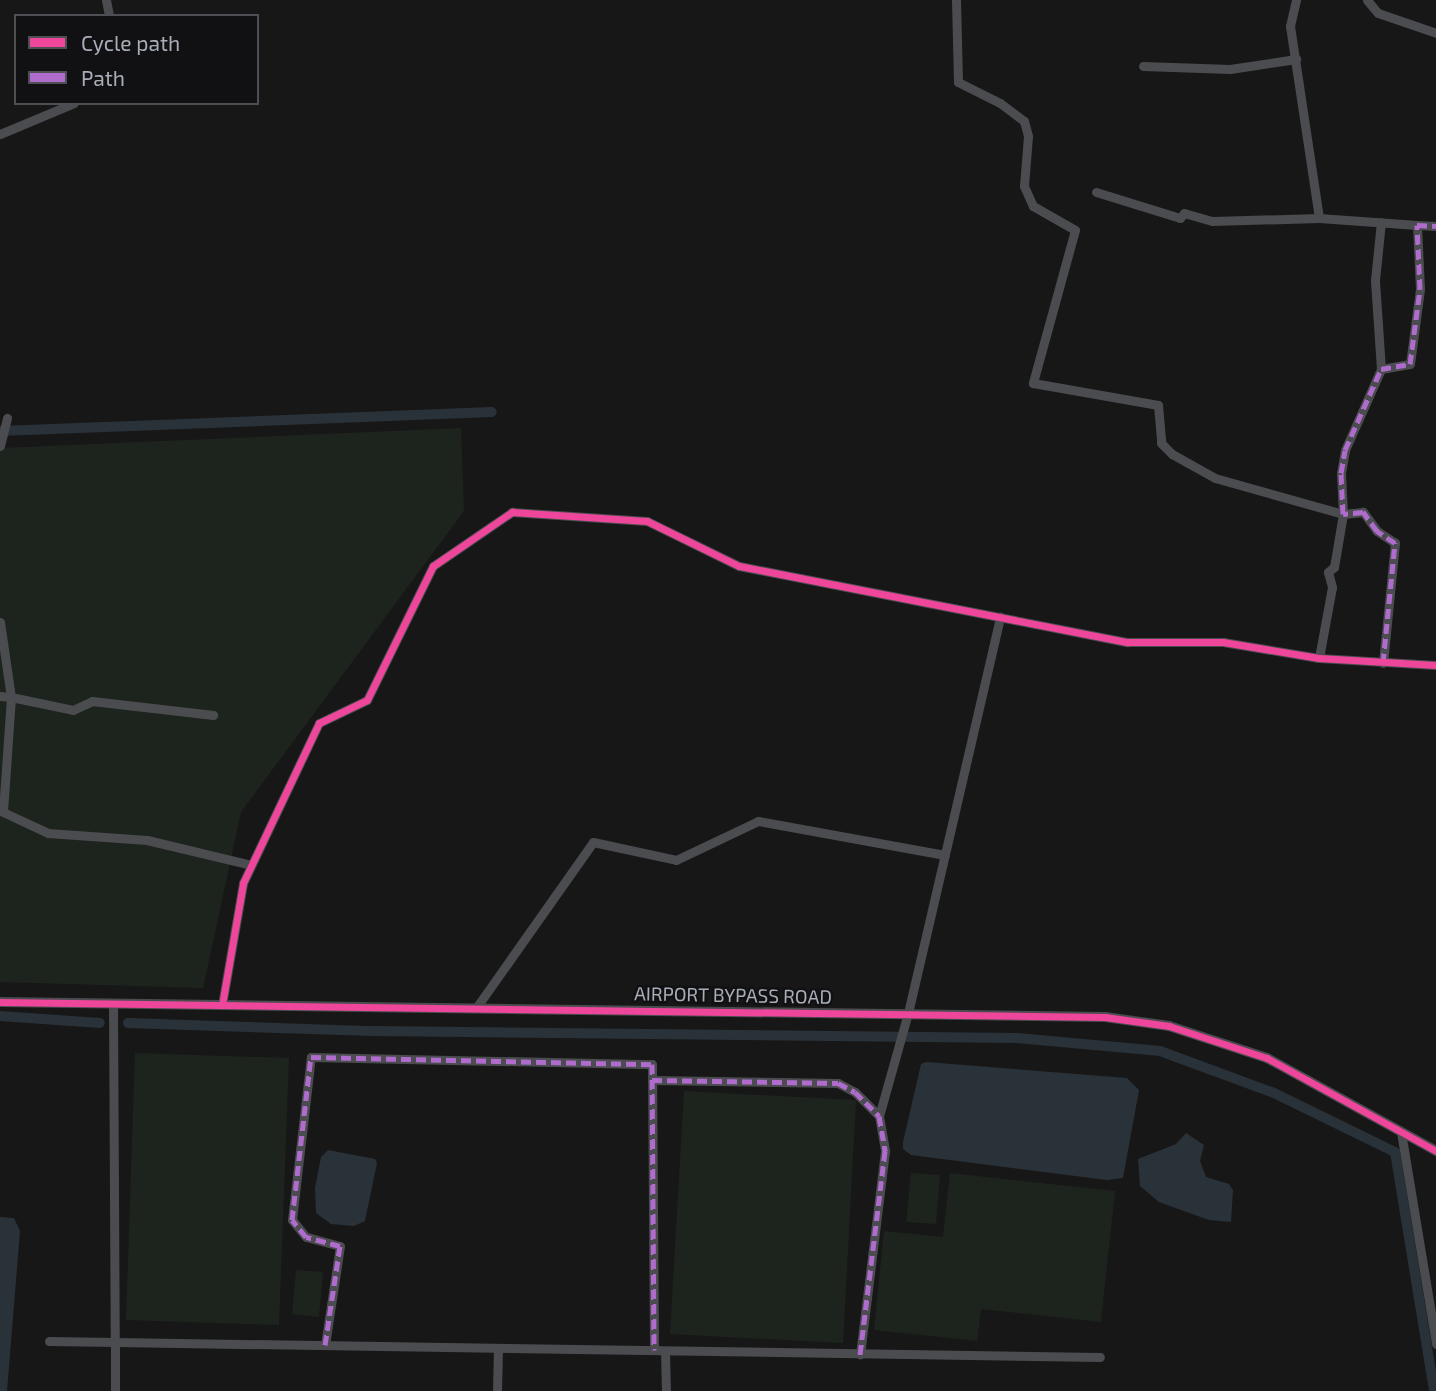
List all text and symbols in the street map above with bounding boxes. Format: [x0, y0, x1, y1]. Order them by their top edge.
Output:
legend [14, 14, 259, 105]
text: Cycle path [81, 30, 180, 55]
text: Path [81, 65, 125, 90]
street label: AIRPORT BYPASS ROAD [634, 982, 832, 1008]

